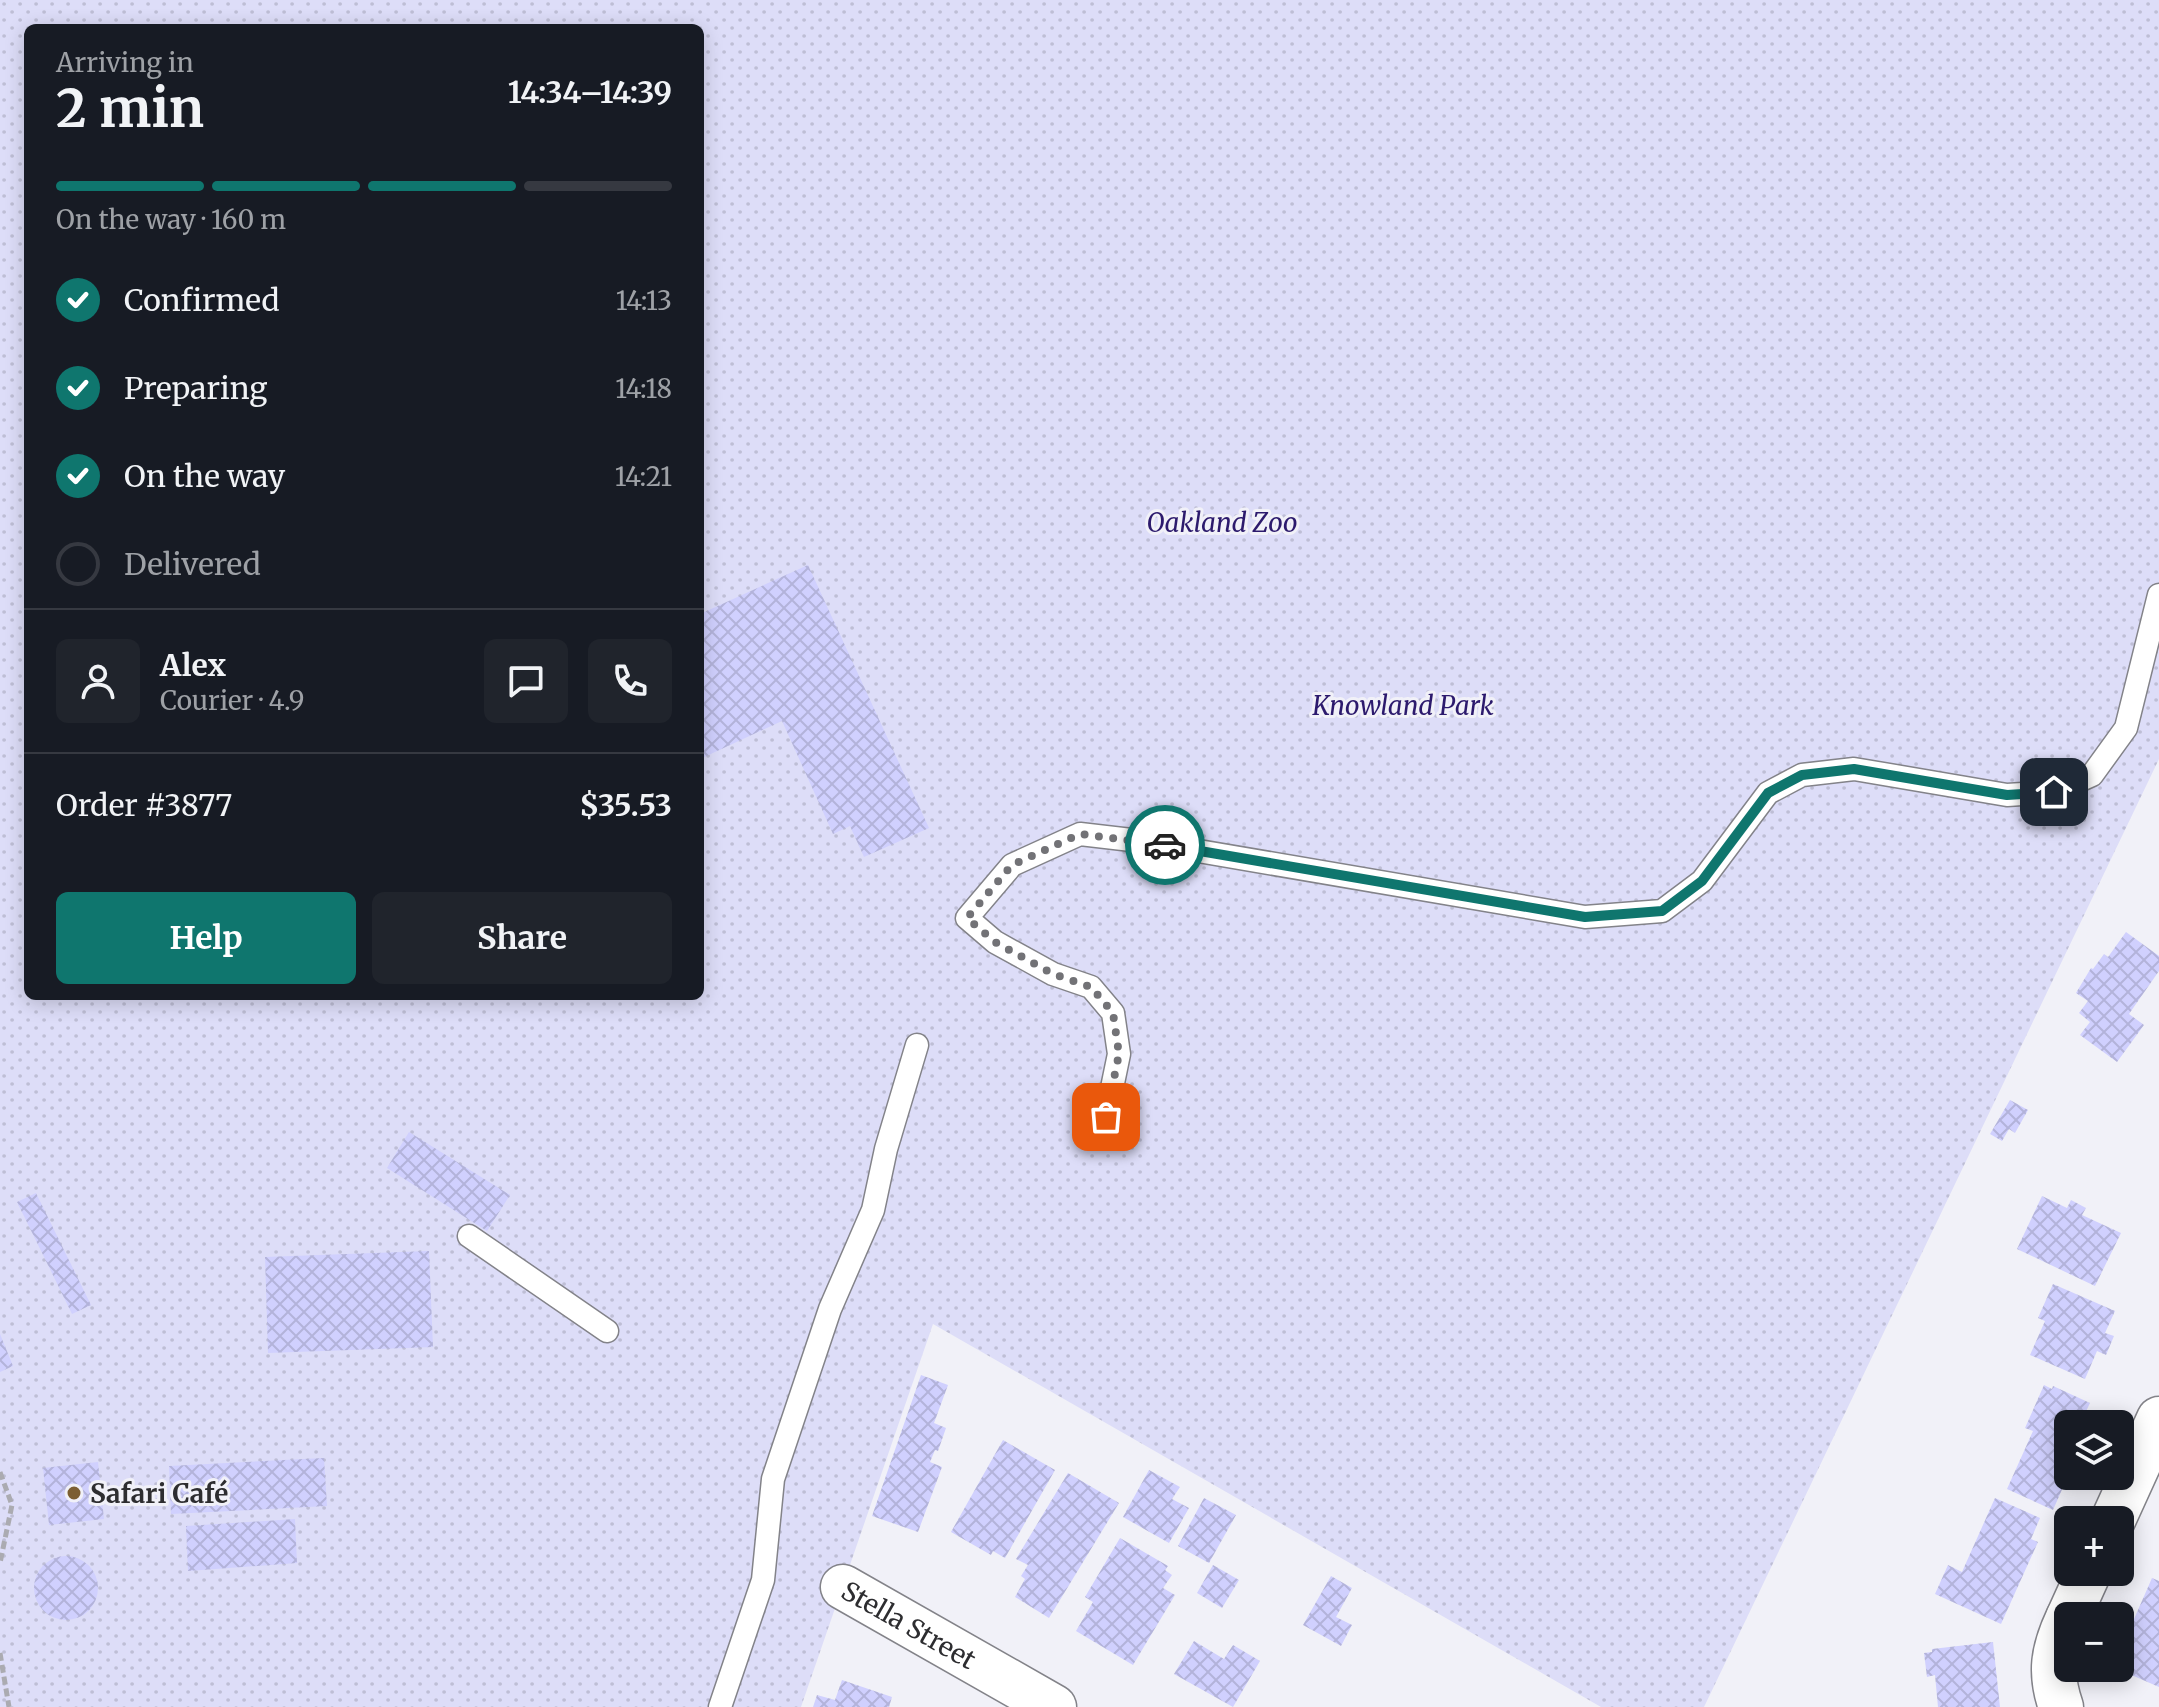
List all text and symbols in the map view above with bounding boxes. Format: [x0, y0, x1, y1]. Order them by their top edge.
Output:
text: Arriving in [56, 46, 194, 79]
text: 14:34–14:39 [508, 73, 672, 111]
text: 2 min [56, 76, 204, 141]
text: On the way · 160 m [56, 203, 286, 236]
icon: check [56, 278, 100, 322]
text: Confirmed [124, 281, 279, 319]
text: 14:13 [616, 284, 672, 317]
icon: check [56, 366, 100, 410]
text: Preparing [124, 369, 267, 407]
text: 14:18 [615, 372, 672, 405]
icon: check [56, 454, 100, 498]
text: On the way [124, 457, 285, 495]
text: 14:21 [615, 460, 672, 493]
park label: Oakland Zoo [1146, 506, 1298, 539]
text: Delivered [124, 545, 261, 583]
button: person [56, 639, 140, 723]
button: chat [484, 639, 568, 723]
button: phone [588, 639, 672, 723]
text: Alex [160, 646, 226, 684]
text: Courier · 4.9 [160, 684, 304, 717]
park label: Knowland Park [1311, 689, 1494, 722]
pin [2020, 758, 2088, 826]
icon: home [2032, 770, 2076, 814]
text: Order #3877 [56, 786, 232, 824]
text: $35.53 [579, 786, 672, 824]
courier [1125, 805, 1205, 885]
icon: car [1143, 823, 1187, 867]
button: Help [56, 892, 356, 984]
button: Share [372, 892, 672, 984]
pin [1072, 1083, 1140, 1151]
icon: bag [1084, 1095, 1128, 1139]
map controls [2054, 1410, 2134, 1682]
button: layers [2054, 1410, 2134, 1490]
place label: Safari Café [90, 1477, 228, 1510]
marker: Safari Café [65, 1484, 83, 1502]
button: + [2054, 1506, 2134, 1586]
street label: Stella Street [836, 1573, 982, 1676]
button: − [2054, 1602, 2134, 1682]

